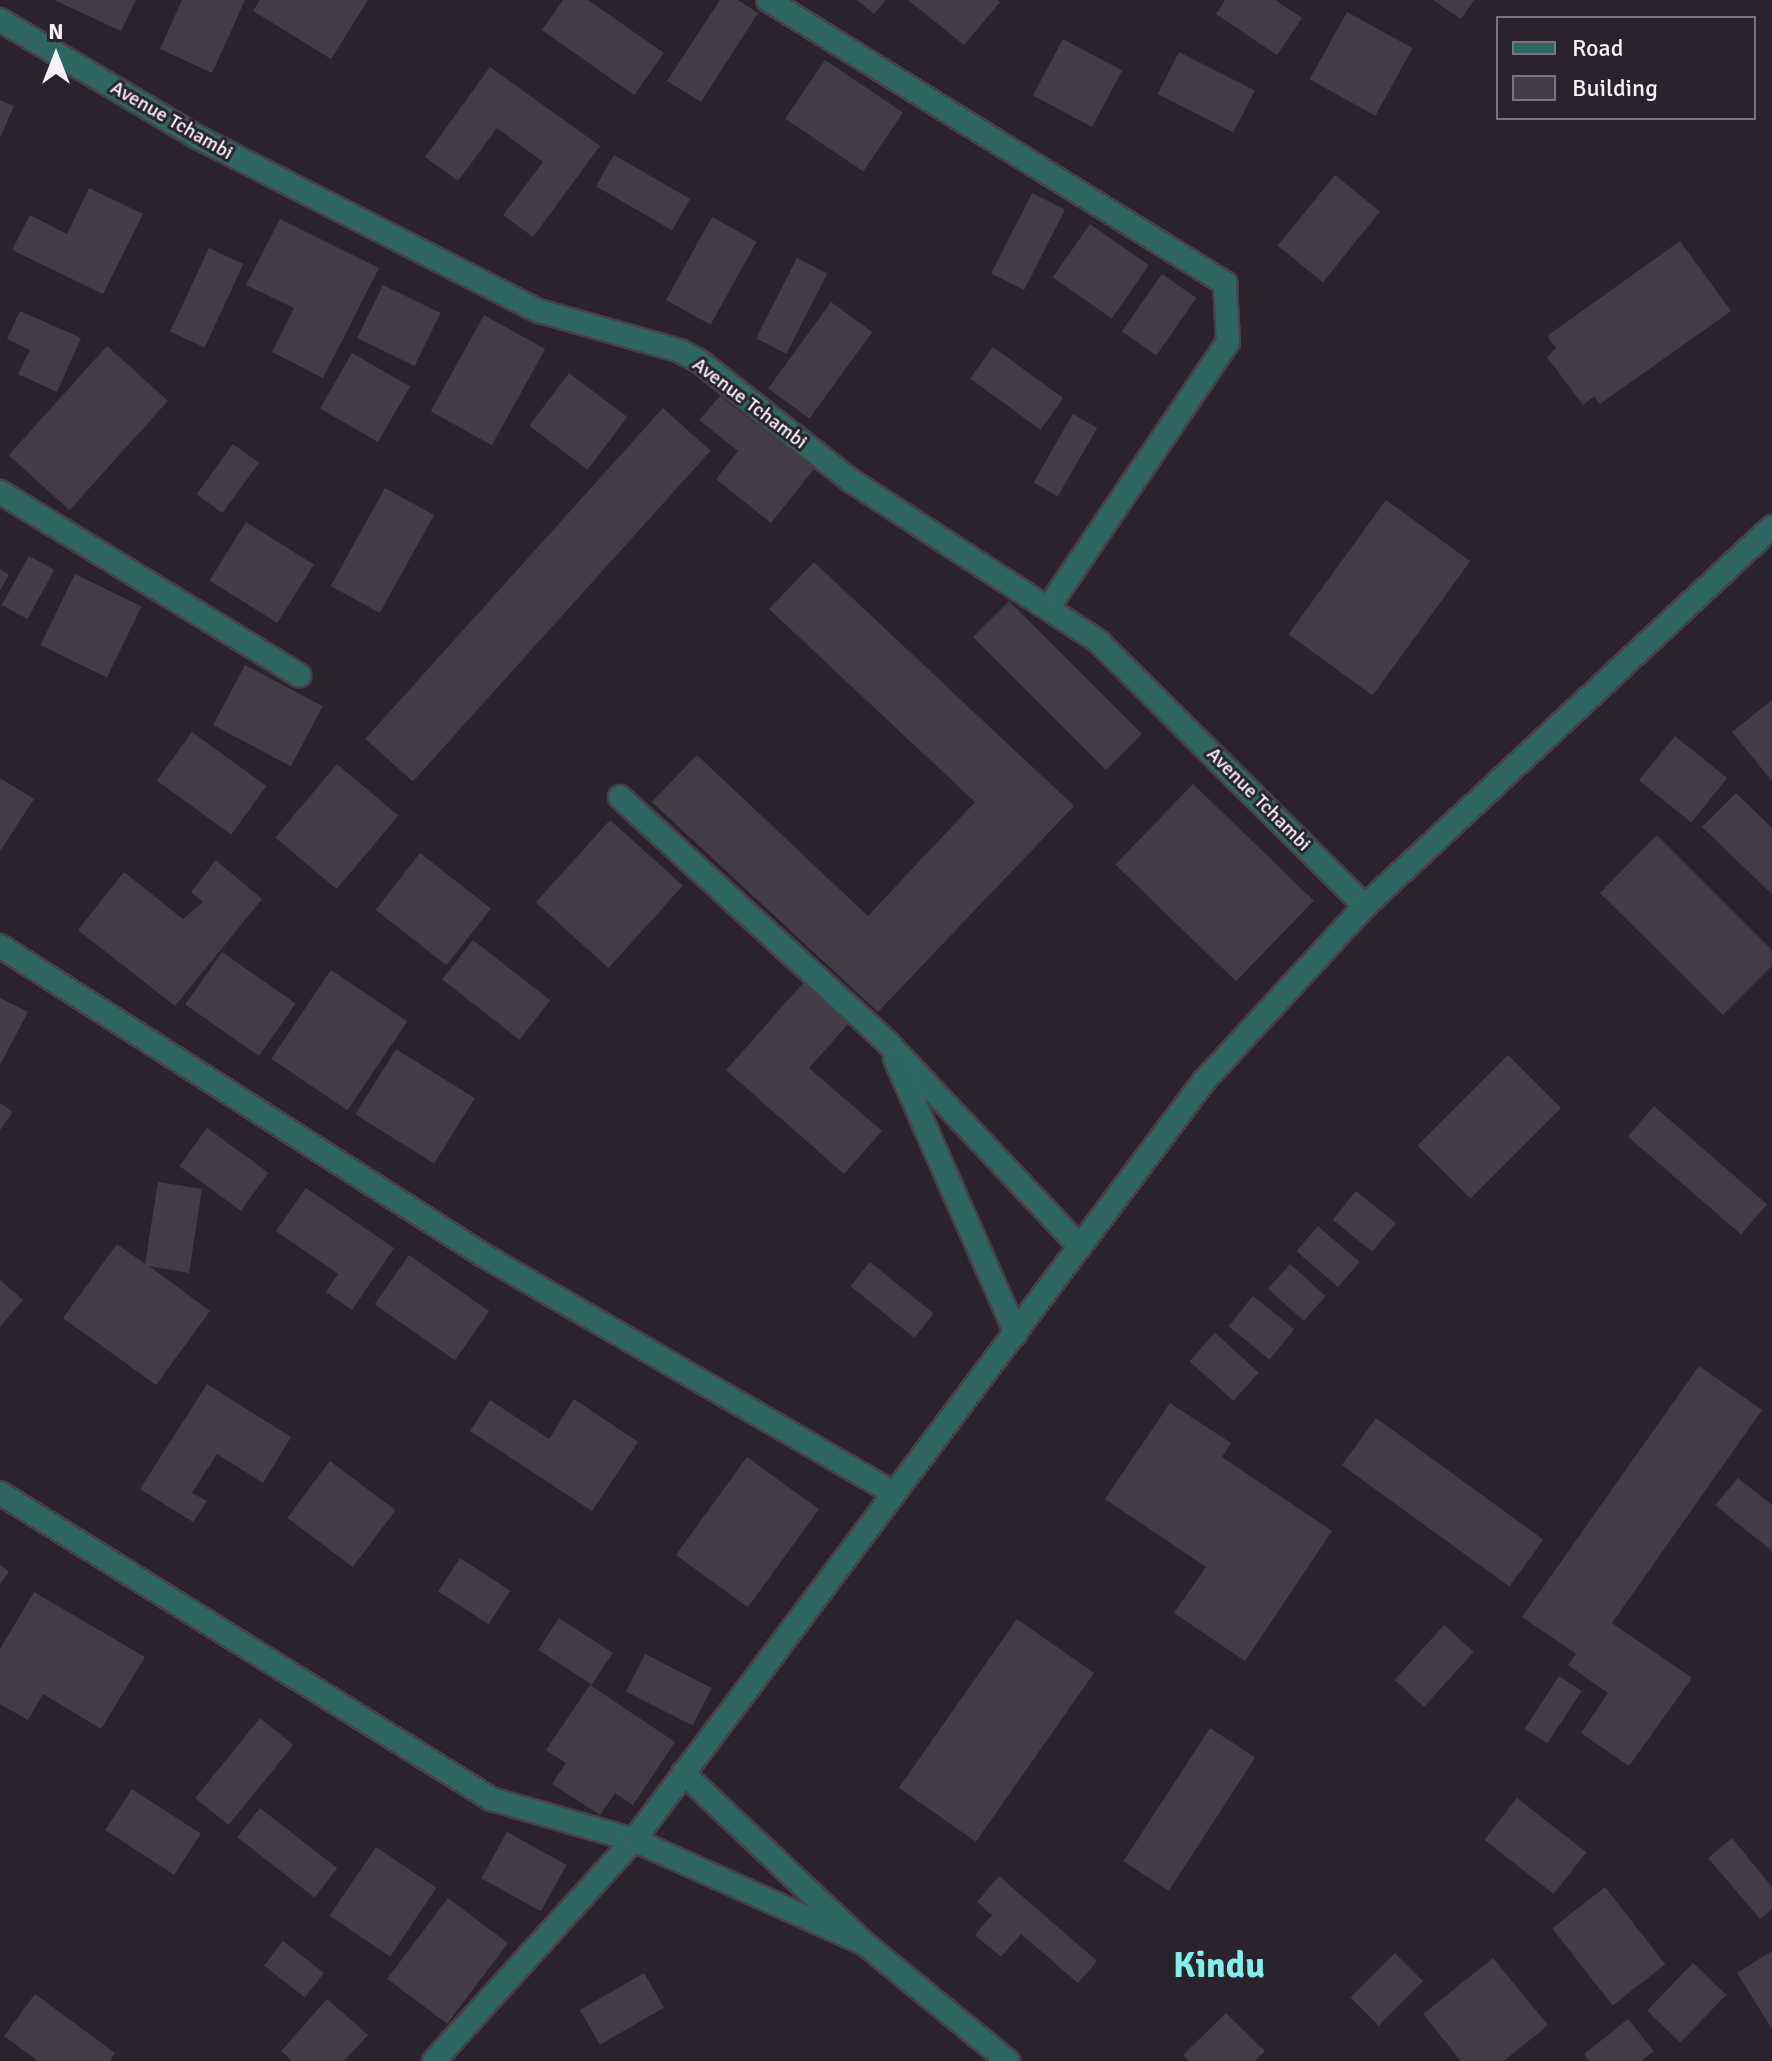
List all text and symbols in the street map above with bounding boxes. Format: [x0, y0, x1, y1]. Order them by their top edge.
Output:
north arrow [16, 16, 96, 96]
legend [1496, 16, 1756, 120]
text: N [48, 18, 64, 45]
text: Road [1572, 33, 1623, 63]
text: Building [1572, 73, 1658, 103]
street label: Avenue Tchambi [106, 75, 238, 165]
street label: Avenue Tchambi [688, 352, 812, 454]
street label: Avenue Tchambi [1202, 742, 1316, 856]
district label: Kindu [1173, 1944, 1265, 1988]

